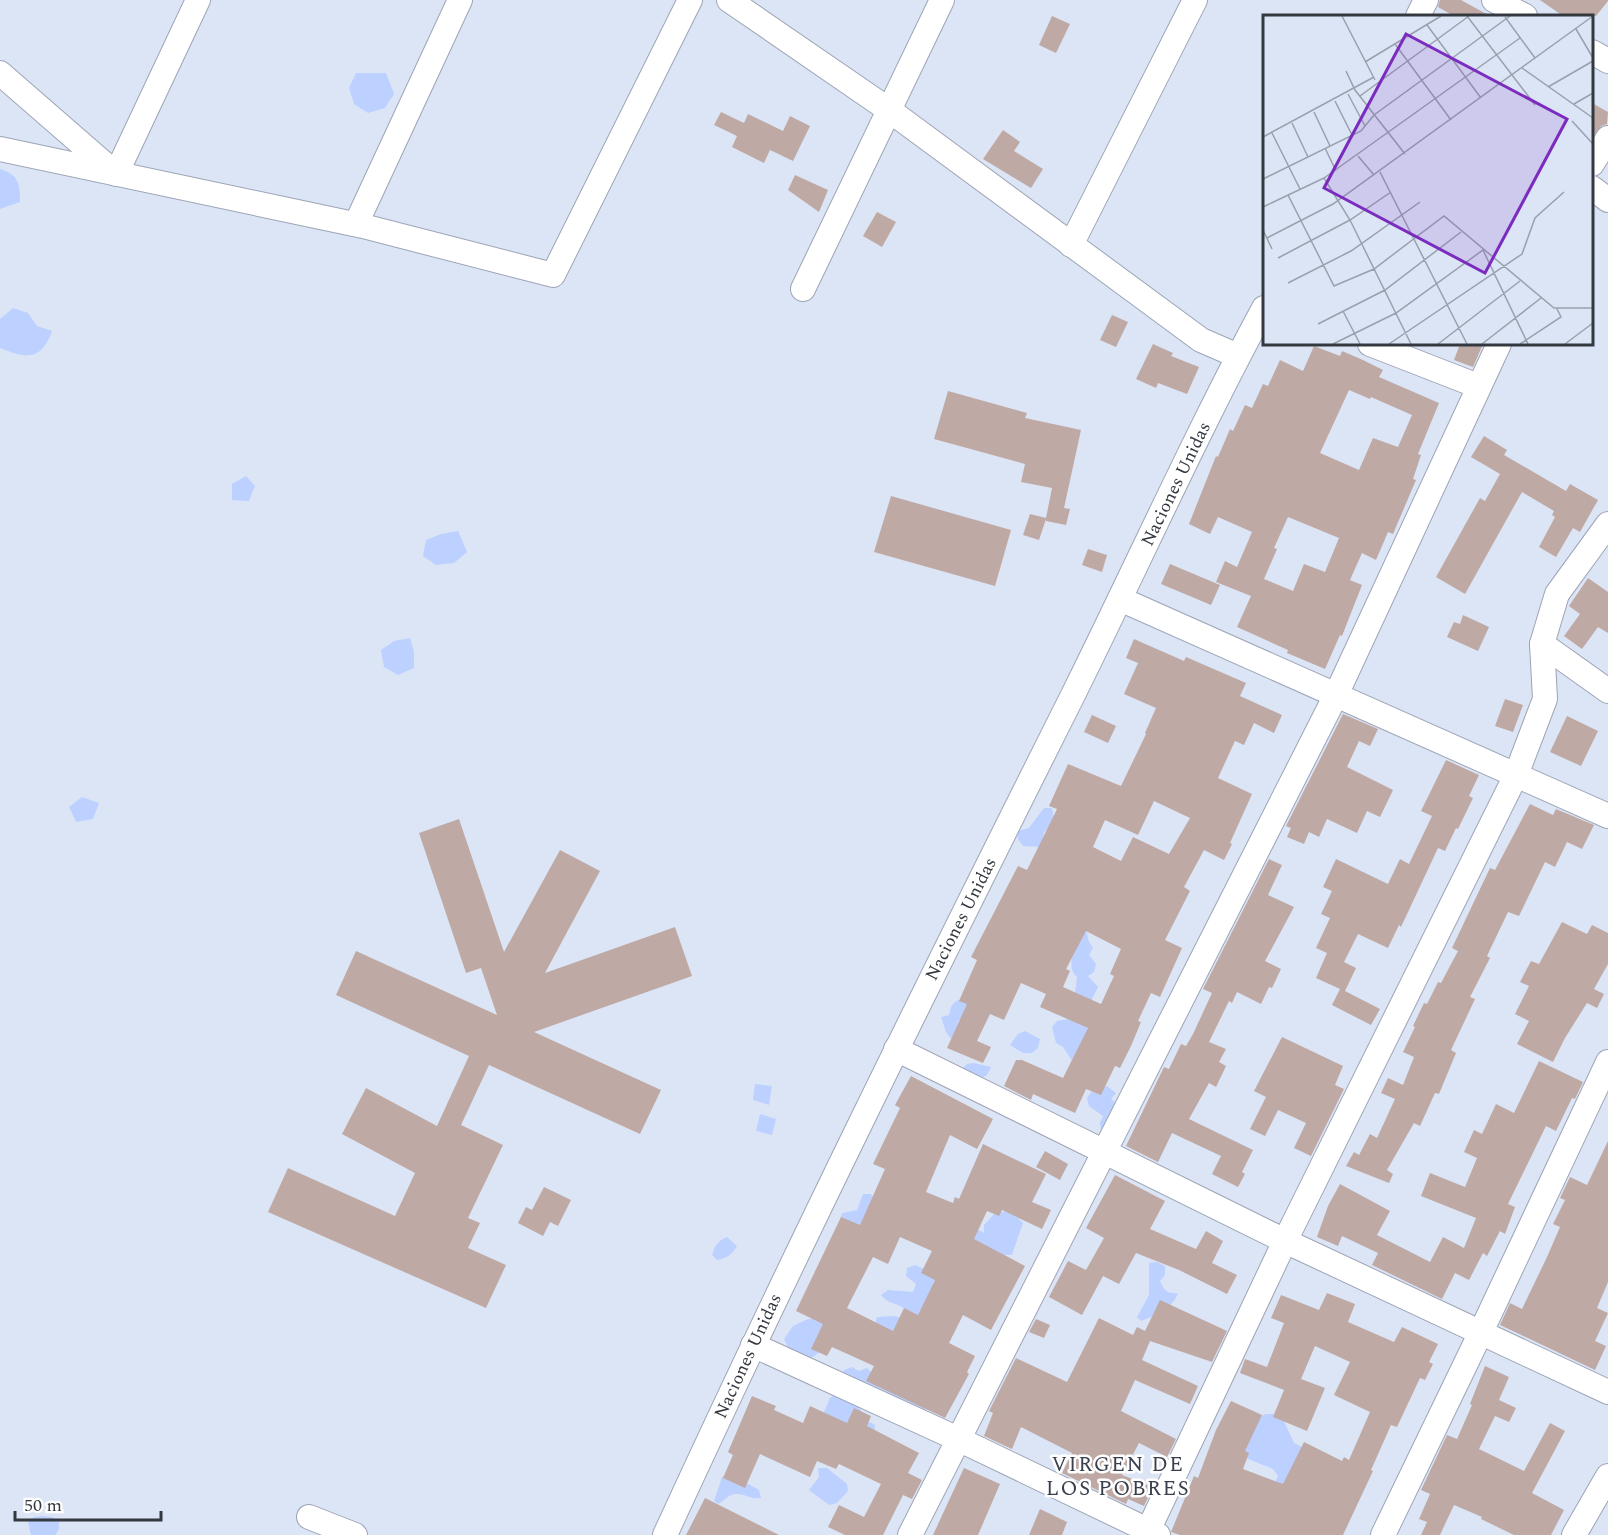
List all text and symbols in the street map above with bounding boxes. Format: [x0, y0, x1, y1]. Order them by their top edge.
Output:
inset map [1263, 15, 1593, 345]
street label: Naciones Unidas [1134, 417, 1218, 551]
street label: Naciones Unidas [918, 853, 1004, 985]
street label: Naciones Unidas [707, 1289, 789, 1423]
district label: VIRGEN DE LOS POBRES [1046, 1449, 1190, 1505]
scale bar [15, 1484, 160, 1522]
text: 50 m [24, 1492, 62, 1519]

